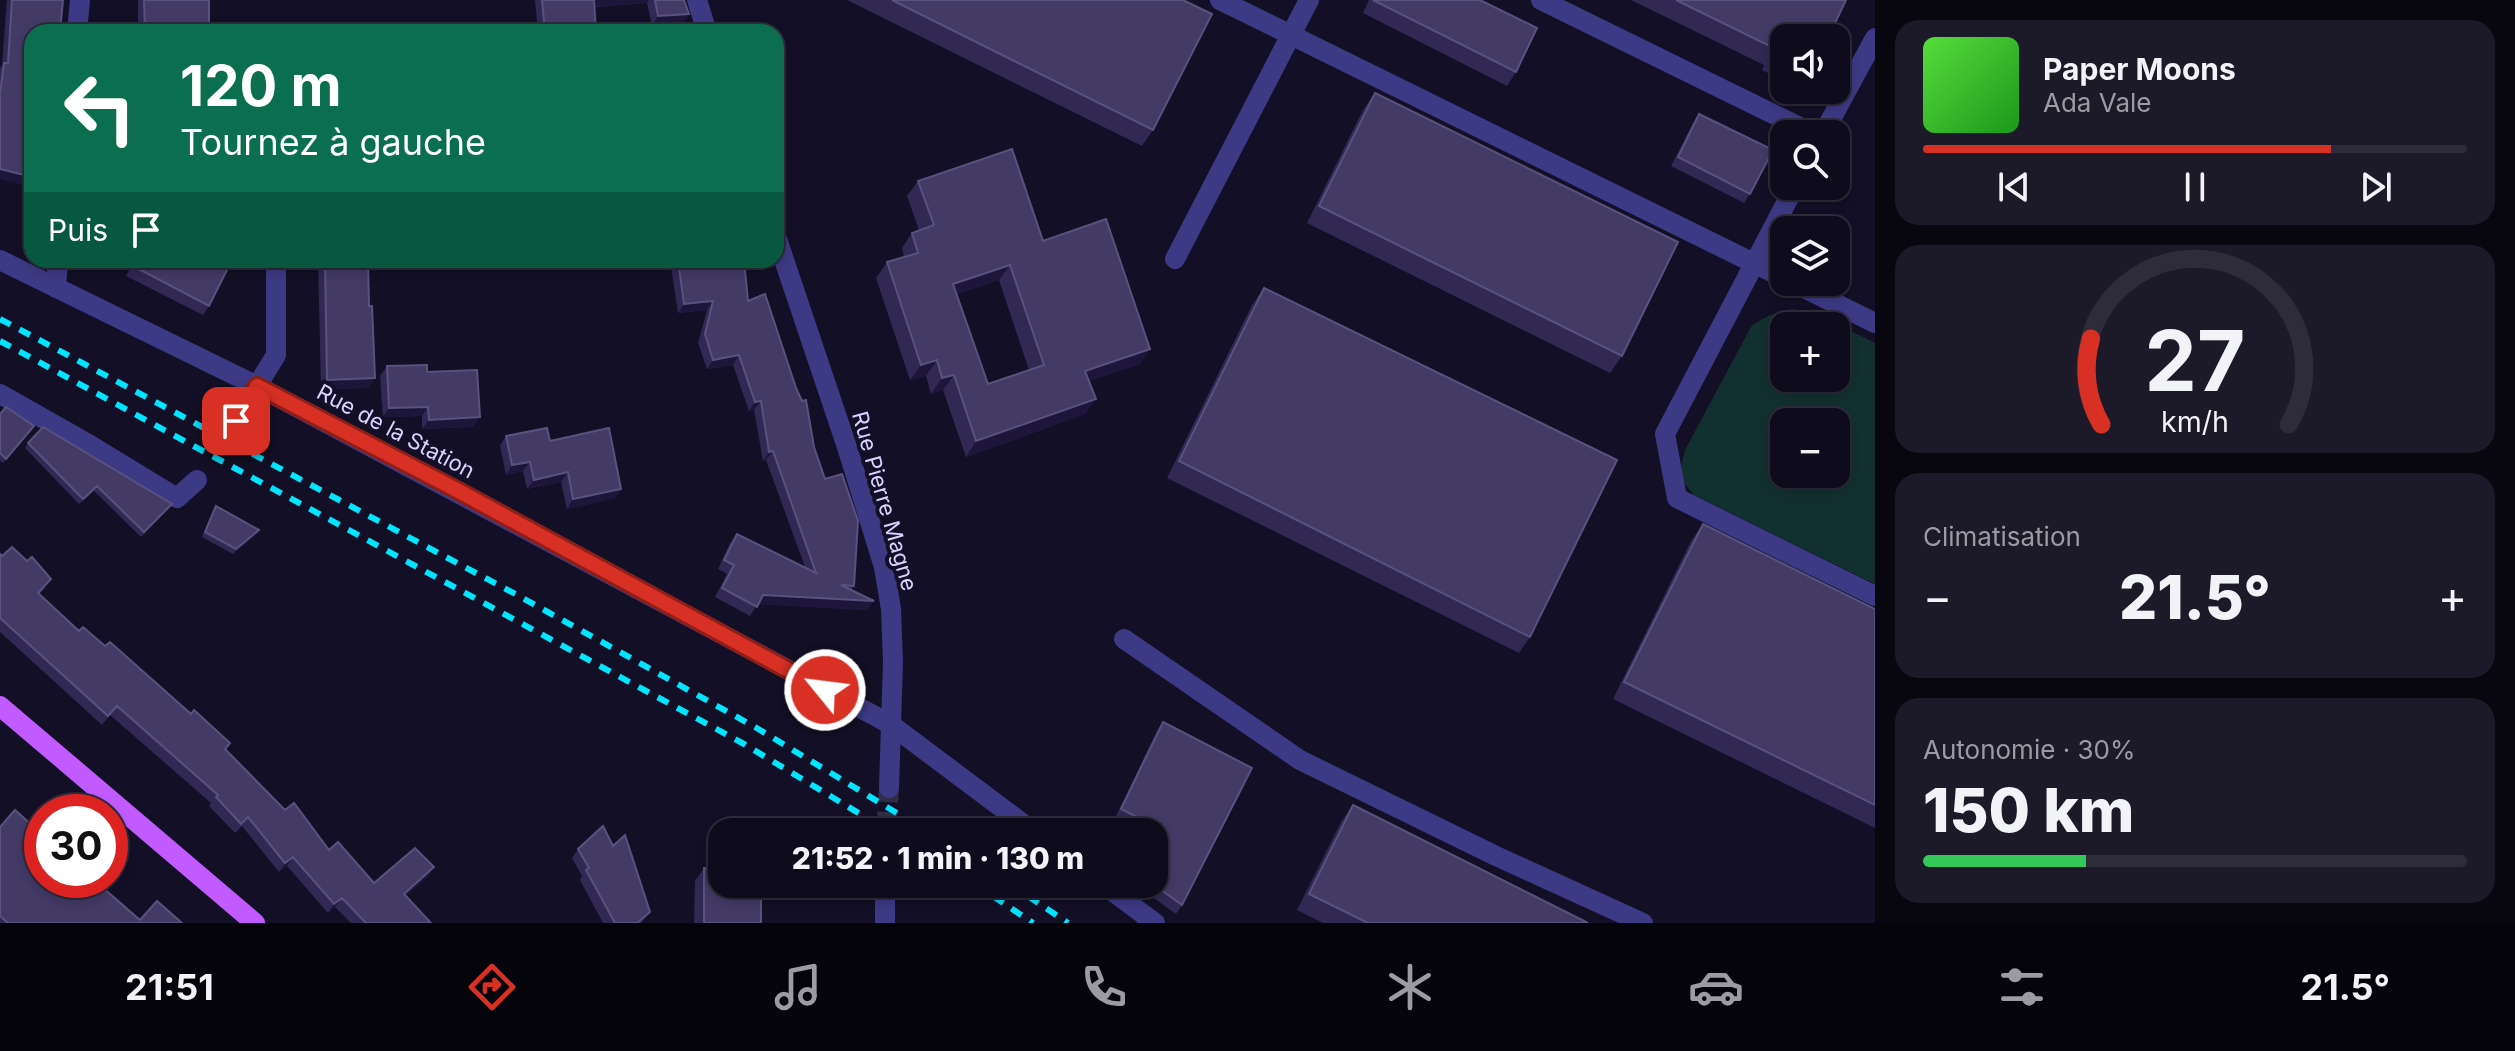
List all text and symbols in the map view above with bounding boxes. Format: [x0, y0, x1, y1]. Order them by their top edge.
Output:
map controls [1770, 24, 1850, 488]
button: sound [1770, 24, 1850, 104]
text: Paper Moons [2043, 51, 2236, 87]
text: 120 m [180, 52, 342, 120]
icon: left [48, 56, 152, 160]
text: Ada Vale [2043, 87, 2151, 118]
text: Tournez à gauche [180, 120, 486, 164]
button: search [1770, 120, 1850, 200]
icon: previous [1992, 165, 2036, 209]
icon: pause [2173, 165, 2217, 209]
icon: next [2354, 165, 2398, 209]
icon: arrive [124, 208, 168, 252]
text: Puis [48, 212, 108, 248]
button: layers [1770, 216, 1850, 296]
text: 27 [2145, 310, 2245, 411]
button: + [1770, 312, 1850, 392]
street label: Rue de la Station [313, 378, 479, 484]
pin [202, 387, 270, 455]
icon: arrive [214, 399, 258, 443]
text: km/h [2161, 404, 2229, 439]
street label: Rue Pierre Magne [847, 408, 923, 594]
button: − [1770, 408, 1850, 488]
text: Climatisation [1923, 521, 2081, 552]
text: 21.5° [2119, 561, 2271, 633]
text: − [1923, 570, 1952, 624]
text: + [2438, 570, 2467, 624]
position arrow [783, 648, 867, 732]
text: Autonomie · 30% [1923, 734, 2135, 765]
text: 150 km [1923, 774, 2134, 846]
speed limit sign: 30 [24, 794, 128, 898]
text: 21:52 · 1 min · 130 m [792, 840, 1084, 876]
icon: directions [464, 959, 520, 1015]
icon: music [770, 959, 826, 1015]
icon: phone [1076, 959, 1132, 1015]
icon: climate [1382, 959, 1438, 1015]
icon: car [1688, 959, 1744, 1015]
icon: filters [1994, 959, 2050, 1015]
text: 21:51 [125, 965, 214, 1009]
text: 21.5° [2301, 965, 2390, 1009]

